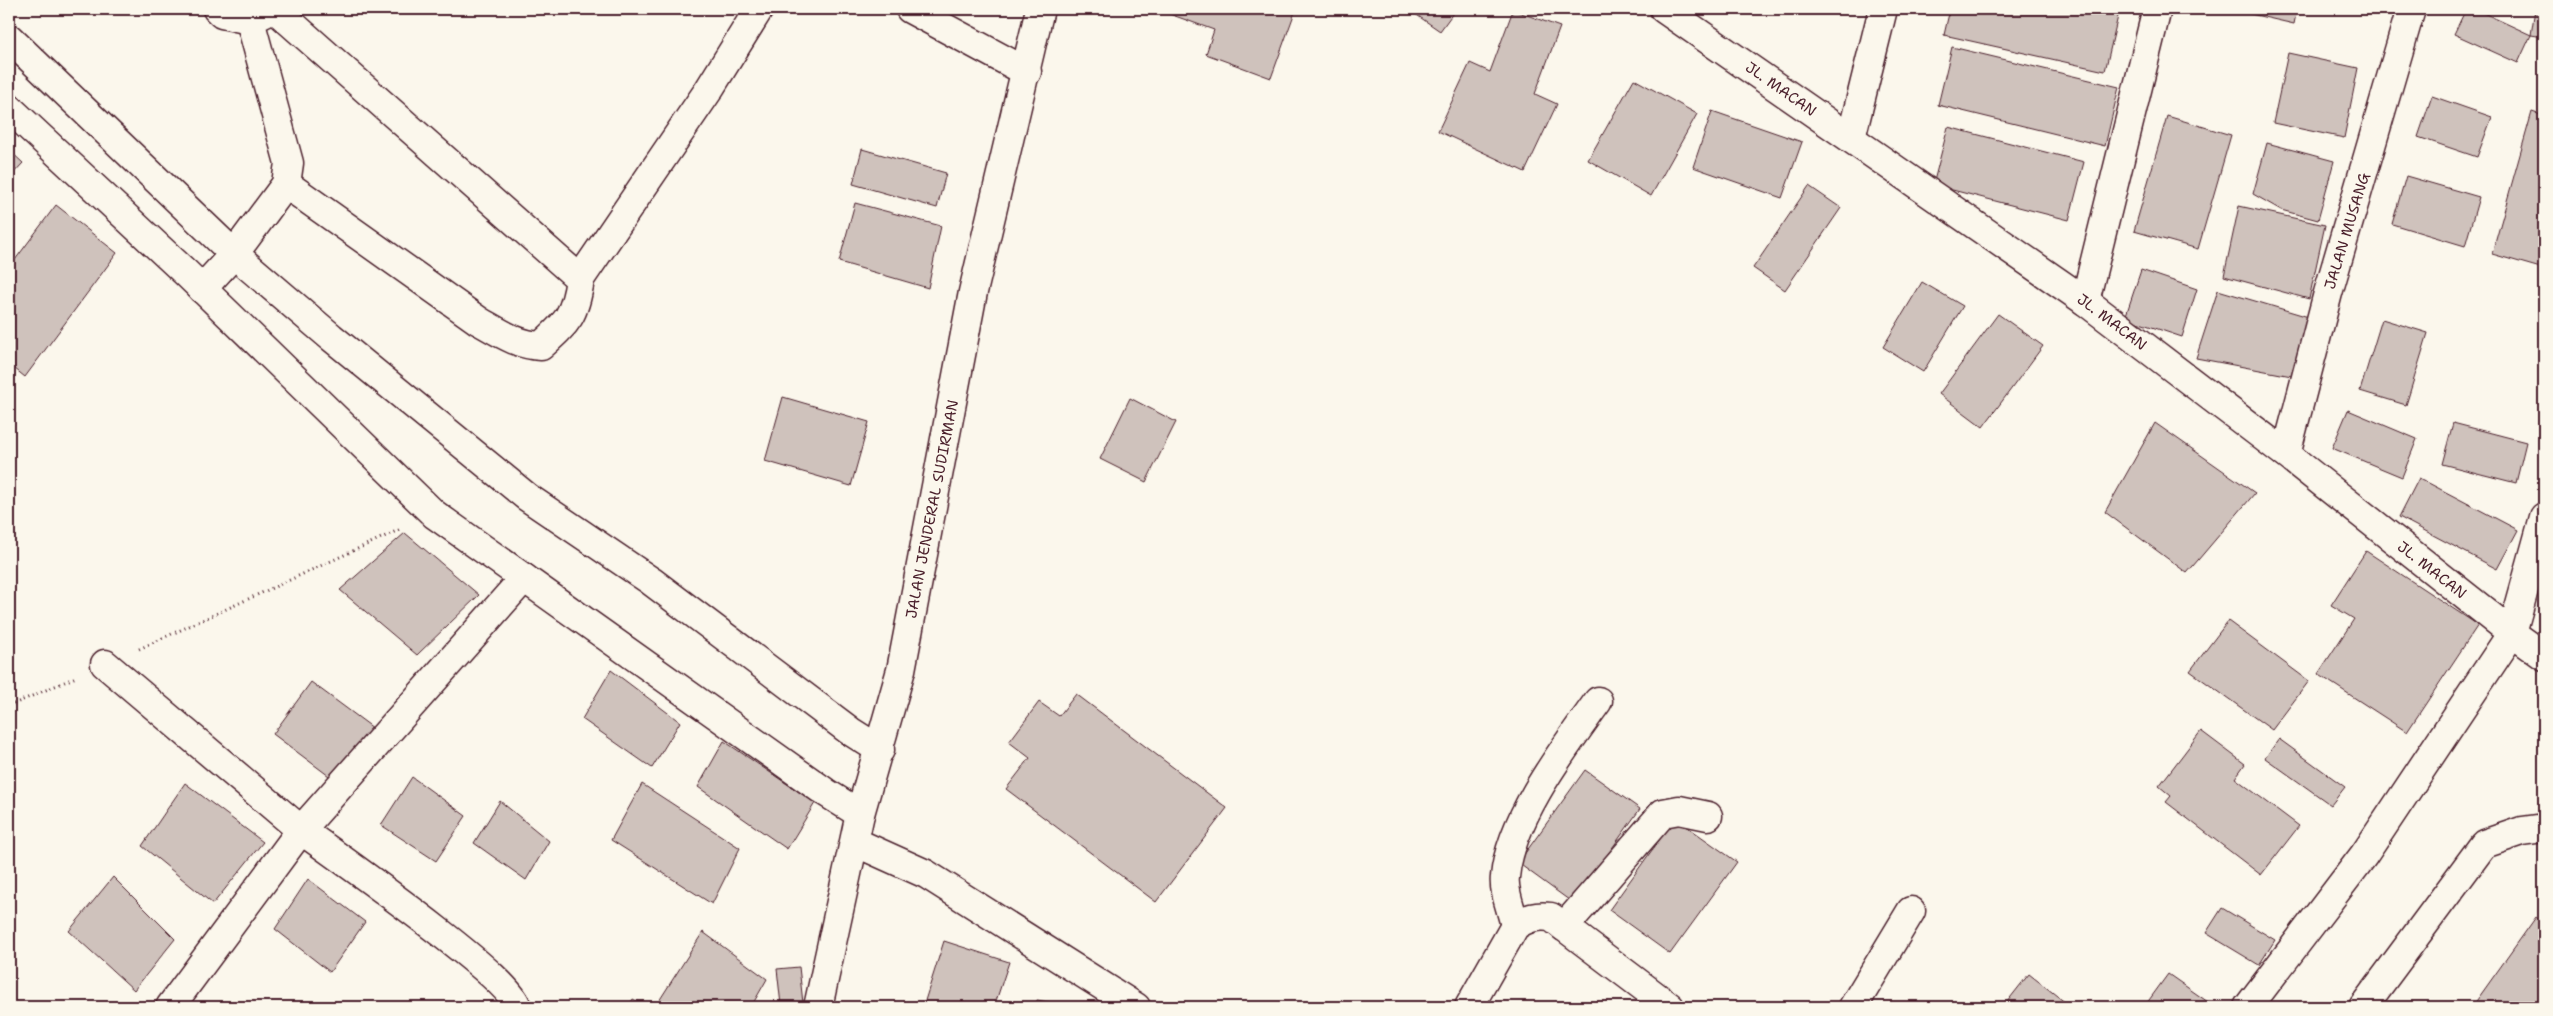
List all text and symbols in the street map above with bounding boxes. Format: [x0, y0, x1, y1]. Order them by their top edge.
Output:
street label: JL. MACAN [1741, 57, 1821, 121]
street label: JALAN MUSANG [2320, 170, 2374, 292]
street label: JL. MACAN [2073, 289, 2151, 355]
street label: JALAN JENDERAL SUDIRMAN [901, 398, 963, 620]
street label: JL. MACAN [2393, 537, 2471, 603]

